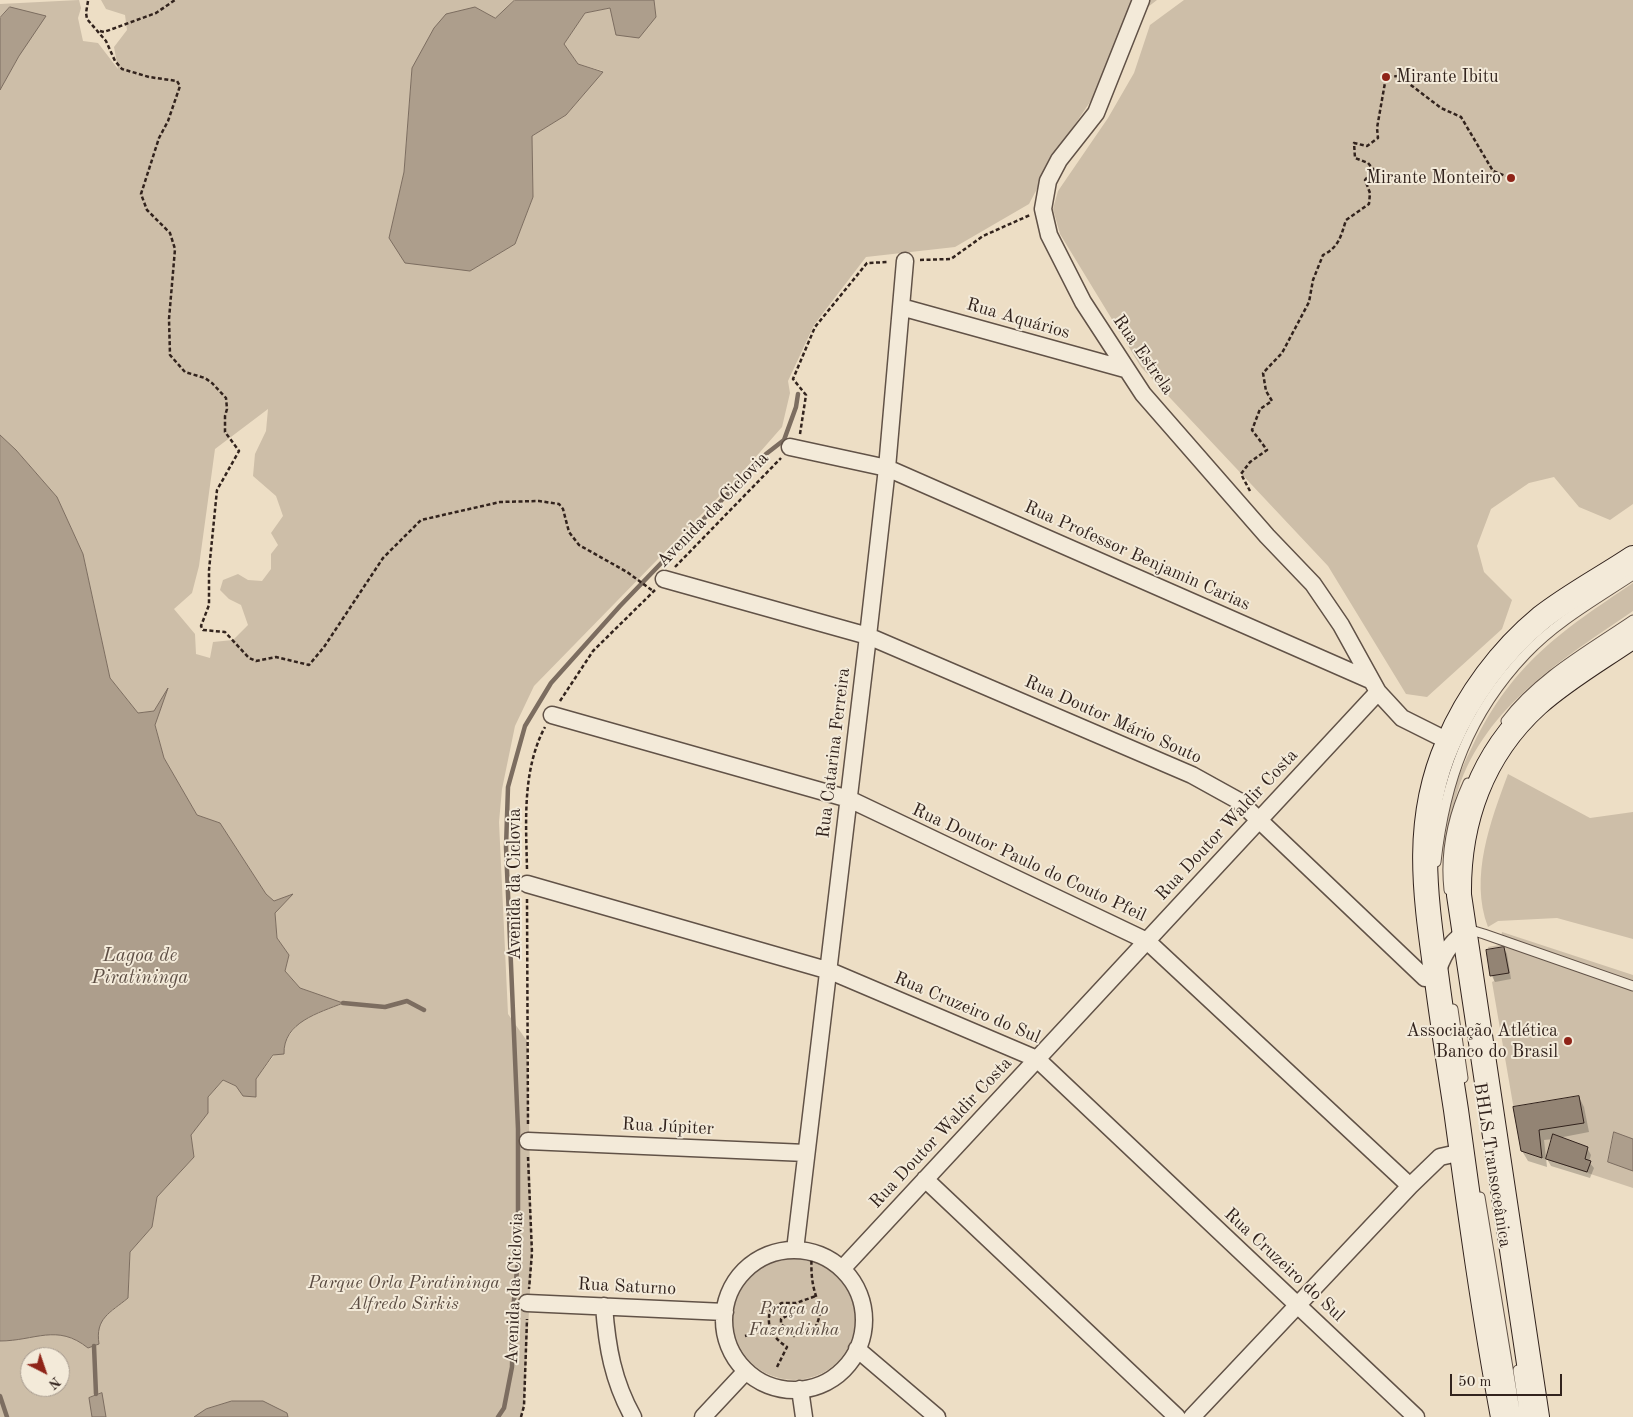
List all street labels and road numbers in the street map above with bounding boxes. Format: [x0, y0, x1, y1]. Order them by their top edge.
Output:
street label: Rua Aquários [964, 294, 1072, 344]
street label: Rua Estrela [1108, 311, 1178, 399]
street label: Avenida da Ciclovia [652, 448, 774, 572]
street label: Rua Professor Benjamin Carias [1021, 496, 1253, 616]
street label: Rua Catarina Ferreira [813, 666, 855, 840]
street label: Rua Doutor Mário Souto [1021, 671, 1205, 769]
street label: Rua Doutor Waldir Costa [1151, 745, 1303, 905]
street label: Rua Doutor Paulo do Couto Pfeil [908, 799, 1150, 927]
street label: Avenida da Ciclovia [504, 808, 526, 960]
street label: Rua Cruzeiro do Sul [891, 967, 1043, 1049]
street label: Rua Doutor Waldir Costa [865, 1053, 1017, 1213]
street label: BHLS Transoceânica [1468, 1081, 1516, 1249]
street label: Rua Júpiter [622, 1114, 714, 1140]
street label: Rua Cruzeiro do Sul [1219, 1204, 1349, 1326]
street label: Avenida da Ciclovia [502, 1212, 528, 1364]
street label: Rua Saturno [577, 1274, 677, 1300]

